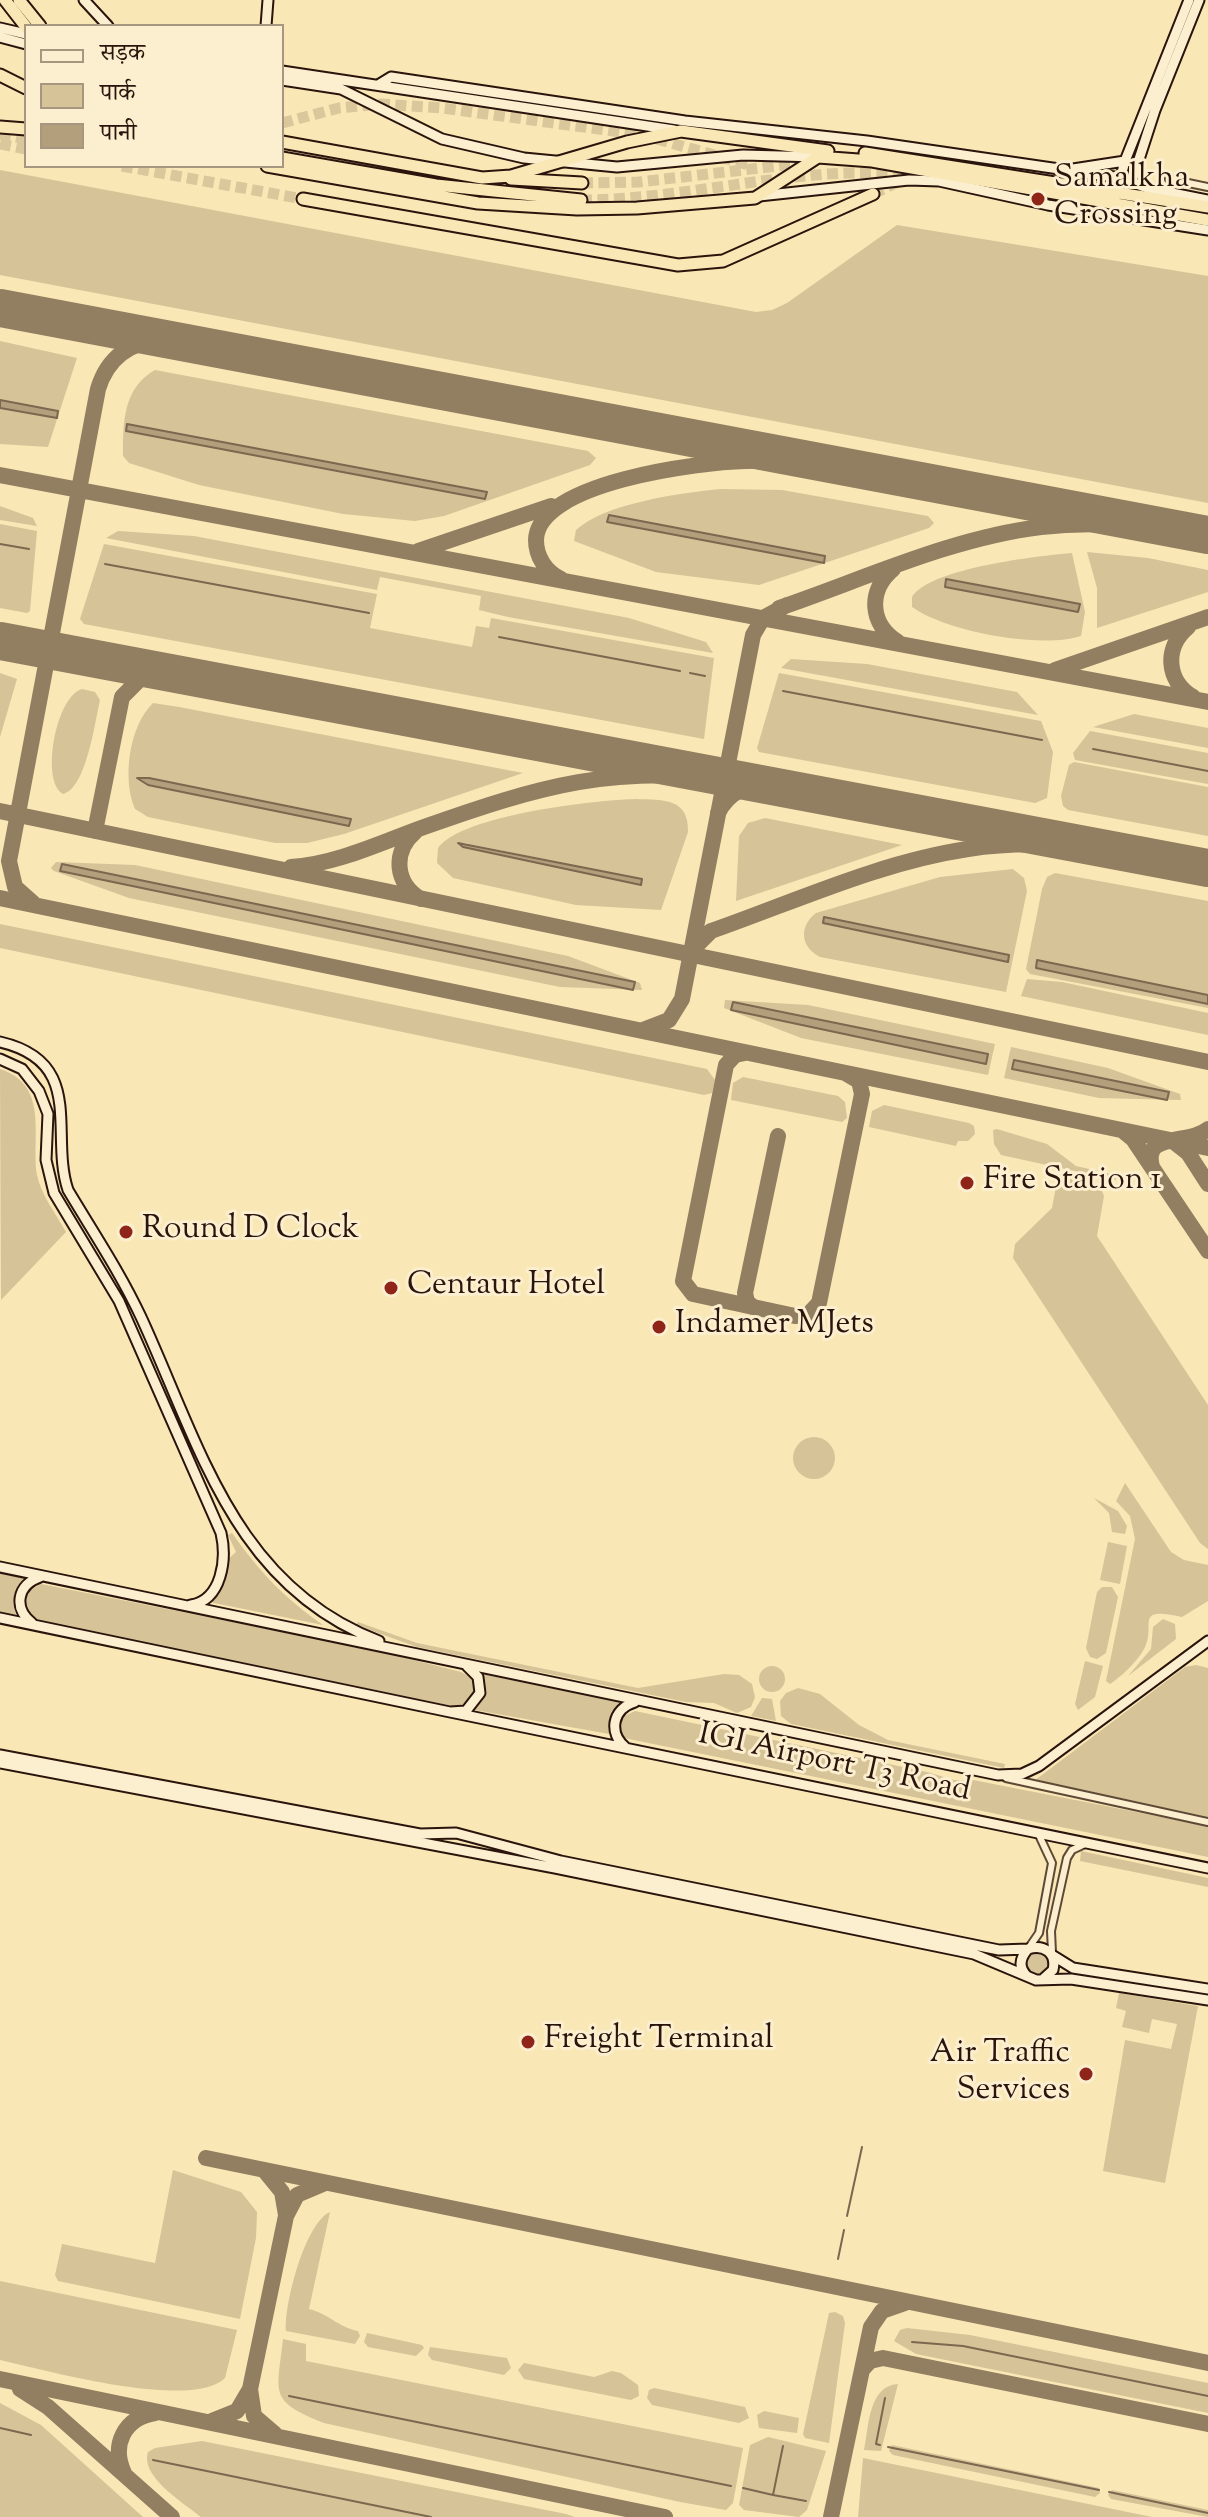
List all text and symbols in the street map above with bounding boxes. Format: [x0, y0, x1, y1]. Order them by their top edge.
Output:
legend [24, 24, 284, 168]
text: सड़क [100, 37, 145, 71]
text: पार्क [100, 77, 135, 111]
text: पानी [100, 117, 137, 151]
place label: Samalkha Crossing [1054, 162, 1189, 237]
marker: Samalkha Crossing [1029, 190, 1047, 208]
place label: Fire Station 1 [983, 1164, 1161, 1202]
marker: Fire Station 1 [958, 1174, 976, 1192]
place label: Round D Clock [142, 1213, 359, 1251]
marker: Round D Clock [117, 1223, 135, 1241]
place label: Centaur Hotel [407, 1269, 605, 1307]
marker: Centaur Hotel [382, 1279, 400, 1297]
place label: Indamer MJets [675, 1308, 874, 1346]
marker: Indamer MJets [650, 1318, 668, 1336]
street label: IGI Airport T3 Road [694, 1717, 974, 1813]
place label: Freight Terminal [544, 2023, 774, 2061]
marker: Freight Terminal [519, 2033, 537, 2051]
place label: Air Traffic Services [930, 2037, 1070, 2112]
marker: Air Traffic Services [1077, 2065, 1095, 2083]

